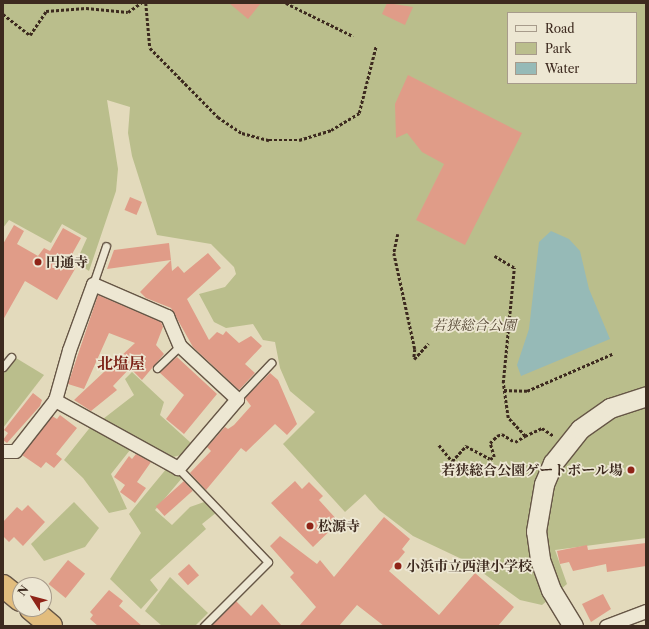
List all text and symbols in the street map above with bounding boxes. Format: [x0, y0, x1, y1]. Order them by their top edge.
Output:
legend [507, 12, 637, 84]
text: Road [545, 21, 575, 36]
text: Park [545, 41, 571, 56]
text: Water [545, 61, 579, 76]
place label: 円通寺 [46, 254, 88, 270]
marker: 円通寺 [33, 257, 43, 267]
park label: 若狭総合公園 [432, 317, 516, 333]
district label: 北塩屋 [97, 353, 145, 373]
place label: 若狭総合公園ゲートボール場 [441, 462, 623, 478]
marker: 若狭総合公園ゲートボール場 [626, 465, 636, 475]
place label: 松源寺 [318, 518, 360, 534]
marker: 松源寺 [305, 521, 315, 531]
place label: 小浜市立西津小学校 [406, 558, 532, 574]
marker: 小浜市立西津小学校 [393, 561, 403, 571]
north arrow [12, 577, 52, 617]
text: N [15, 583, 32, 599]

